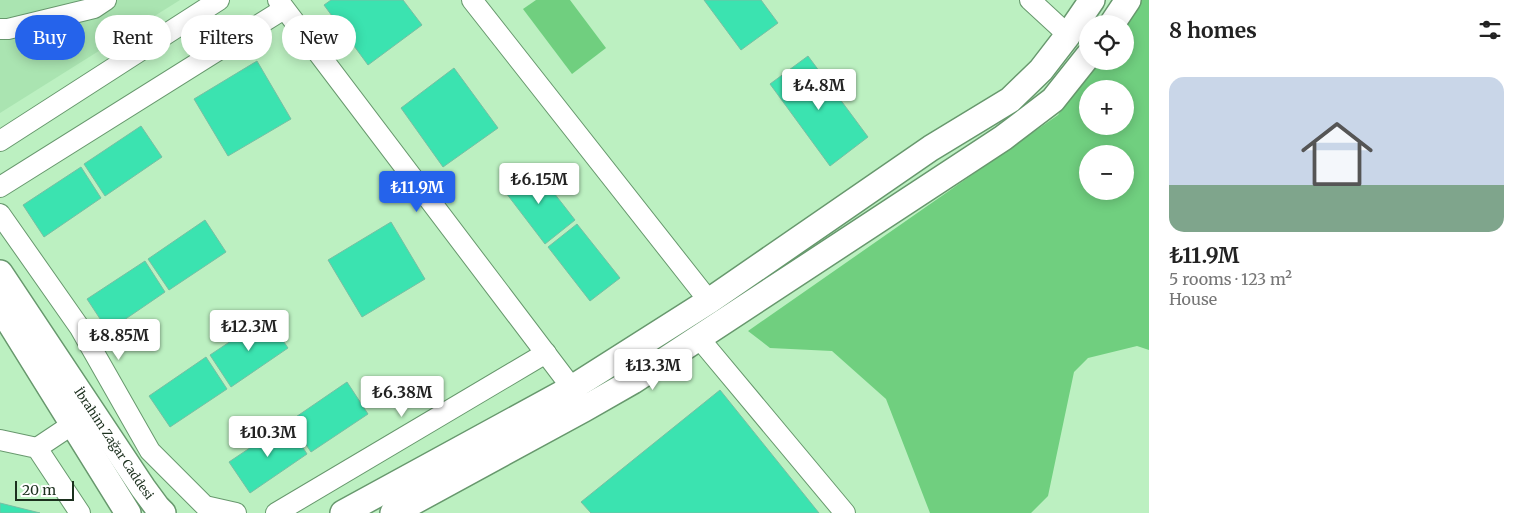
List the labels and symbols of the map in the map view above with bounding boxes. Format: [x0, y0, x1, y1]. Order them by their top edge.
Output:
pin: ₺4.8M [784, 68, 854, 111]
pin: ₺6.15M [498, 162, 580, 205]
pin: ₺11.9M [376, 170, 458, 213]
pin: ₺12.3M [208, 310, 290, 352]
pin: ₺8.85M [78, 318, 160, 361]
pin: ₺13.3M [612, 348, 694, 391]
pin: ₺6.38M [361, 376, 443, 418]
street label: İbrahim Zağar Caddesi [71, 385, 157, 502]
pin: ₺10.3M [227, 416, 309, 458]
scale bar [15, 478, 74, 501]

